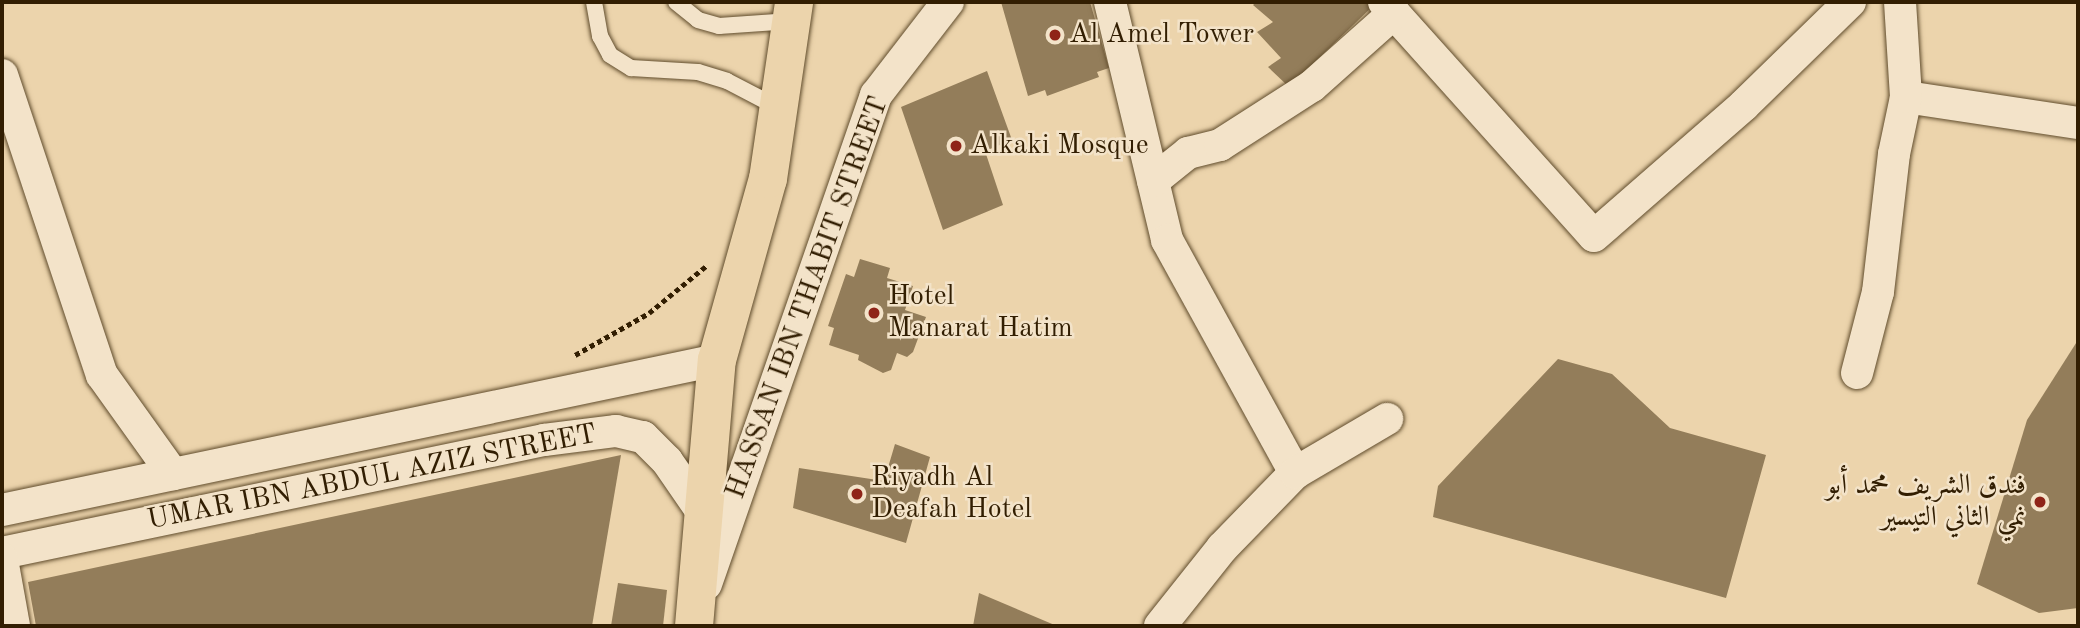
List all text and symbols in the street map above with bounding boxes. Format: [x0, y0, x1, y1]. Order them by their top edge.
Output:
place label: Al Amel Tower [1069, 18, 1254, 52]
marker: Al Amel Tower [1047, 27, 1063, 43]
street label: HASSAN IBN THABIT STREET [719, 92, 897, 504]
place label: Alkaki Mosque [970, 129, 1149, 163]
marker: Alkaki Mosque [948, 138, 964, 154]
place label: Hotel Manarat Hatim [888, 280, 1073, 346]
marker: Hotel Manarat Hatim [866, 305, 882, 321]
street label: UMAR IBN ABDUL AZIZ STREET [145, 418, 599, 538]
place label: Riyadh Al Deafah Hotel [871, 461, 1032, 527]
place label: فندق الشريف محمد أبو نمي الثاني التيسير [1826, 469, 2026, 535]
marker: Riyadh Al Deafah Hotel [849, 486, 865, 502]
marker: فندق الشريف محمد أبو نمي الثاني التيسير [2032, 494, 2048, 510]

